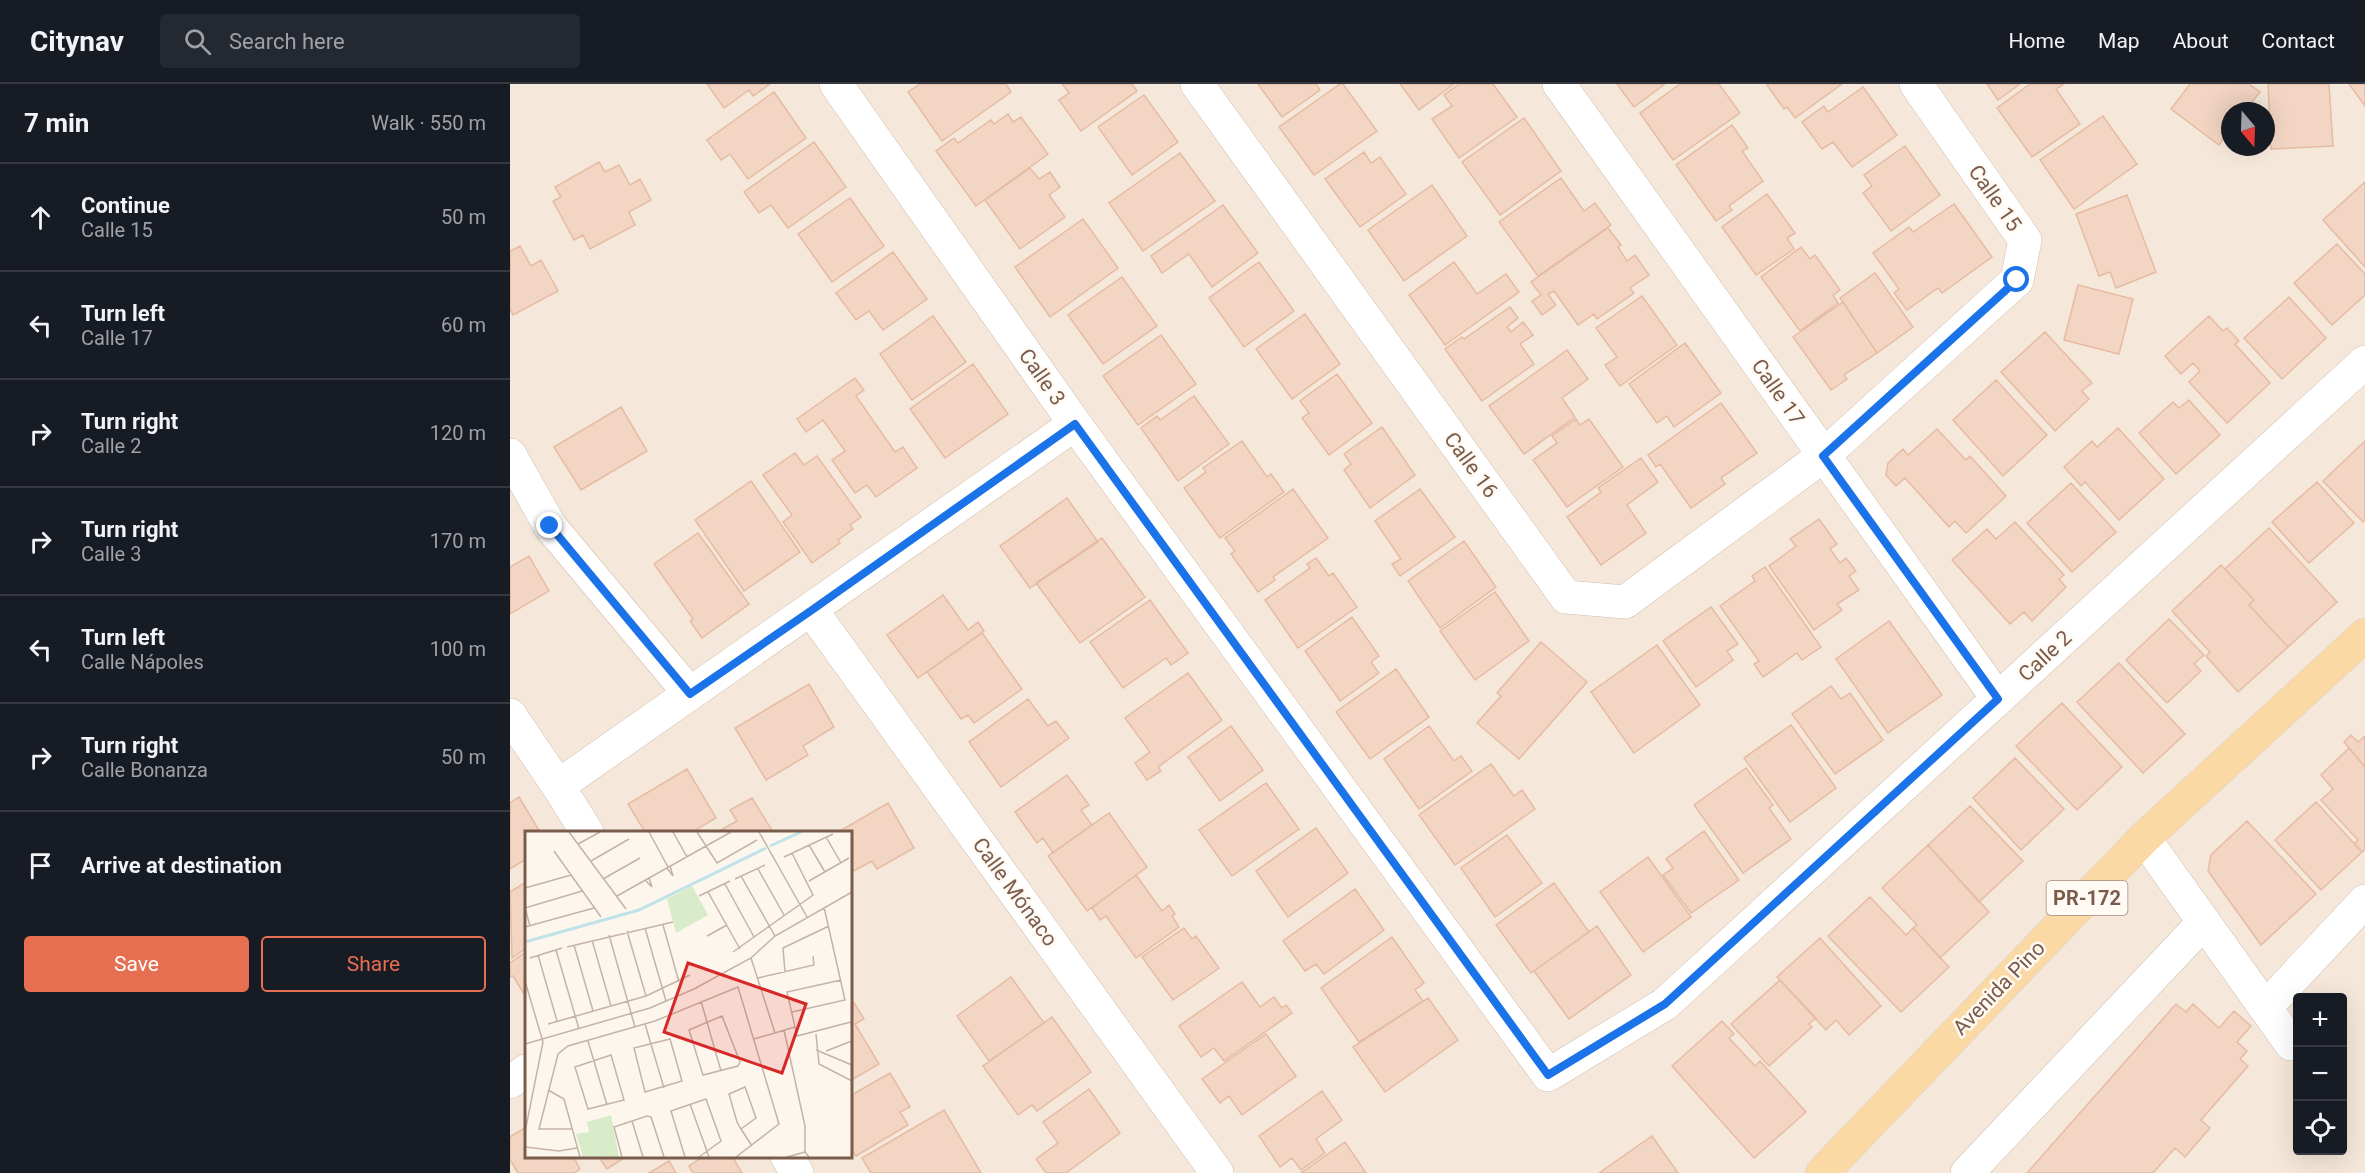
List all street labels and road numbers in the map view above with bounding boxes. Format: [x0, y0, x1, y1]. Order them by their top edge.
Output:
street label: Calle 15 [1964, 160, 2026, 236]
street label: Calle 3 [1014, 344, 1070, 410]
street label: Calle 17 [1747, 354, 1809, 430]
street label: Calle 16 [1439, 428, 1503, 502]
street label: Calle 2 [2014, 625, 2077, 686]
street label: Calle Mónaco [968, 833, 1062, 951]
road number: PR-172 [2046, 881, 2128, 915]
street label: Avenida Pino [1948, 936, 2050, 1040]

